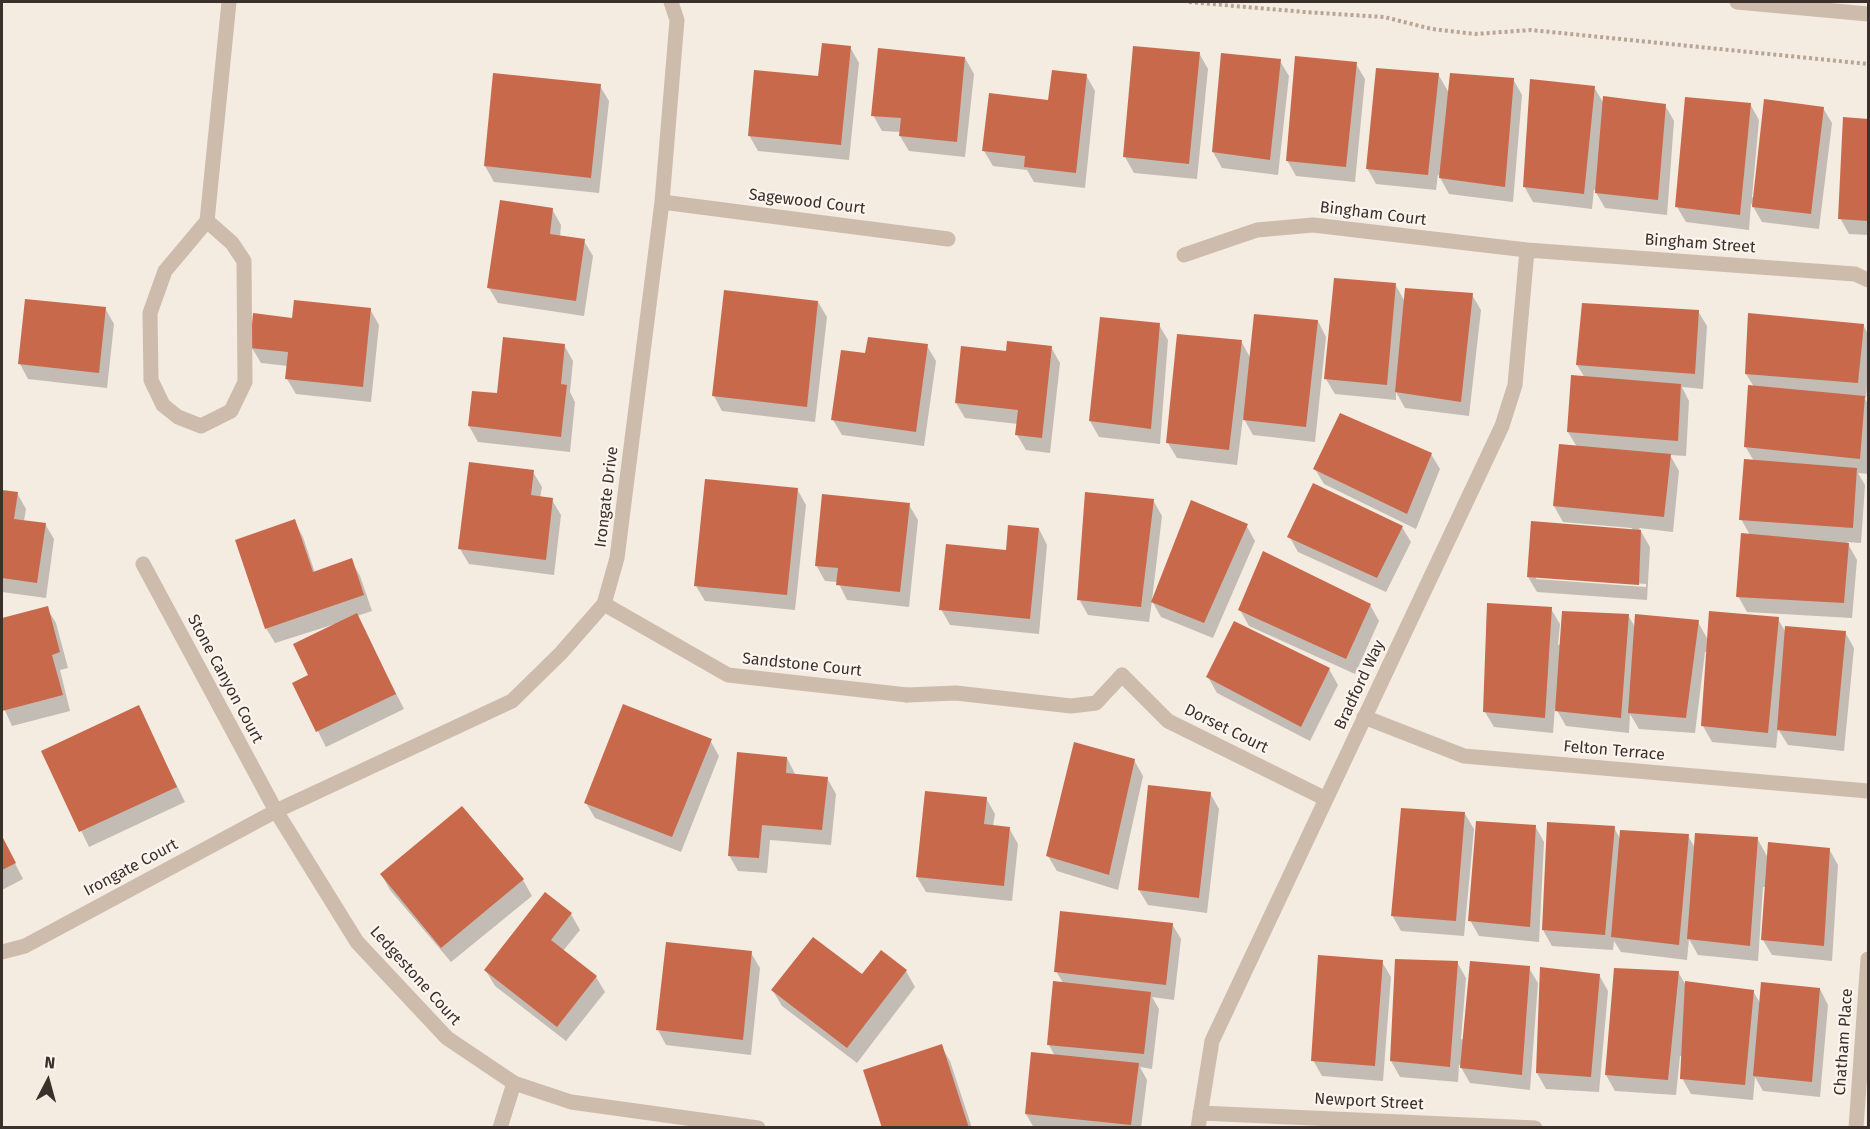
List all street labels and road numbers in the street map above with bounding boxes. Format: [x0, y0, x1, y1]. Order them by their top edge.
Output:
street label: Sagewood Court [748, 185, 866, 219]
street label: Bingham Court [1319, 198, 1427, 230]
street label: Bingham Street [1644, 231, 1756, 257]
street label: Irongate Drive [591, 445, 623, 549]
street label: Stone Canyon Court [183, 611, 267, 747]
street label: Bradford Way [1331, 637, 1389, 733]
street label: Sandstone Court [741, 649, 863, 681]
street label: Dorset Court [1181, 700, 1271, 758]
street label: Felton Terrace [1562, 737, 1666, 765]
street label: Irongate Court [81, 835, 181, 901]
street label: Ledgestone Court [366, 923, 464, 1029]
street label: Chatham Place [1831, 988, 1857, 1096]
street label: Newport Street [1314, 1090, 1424, 1114]

